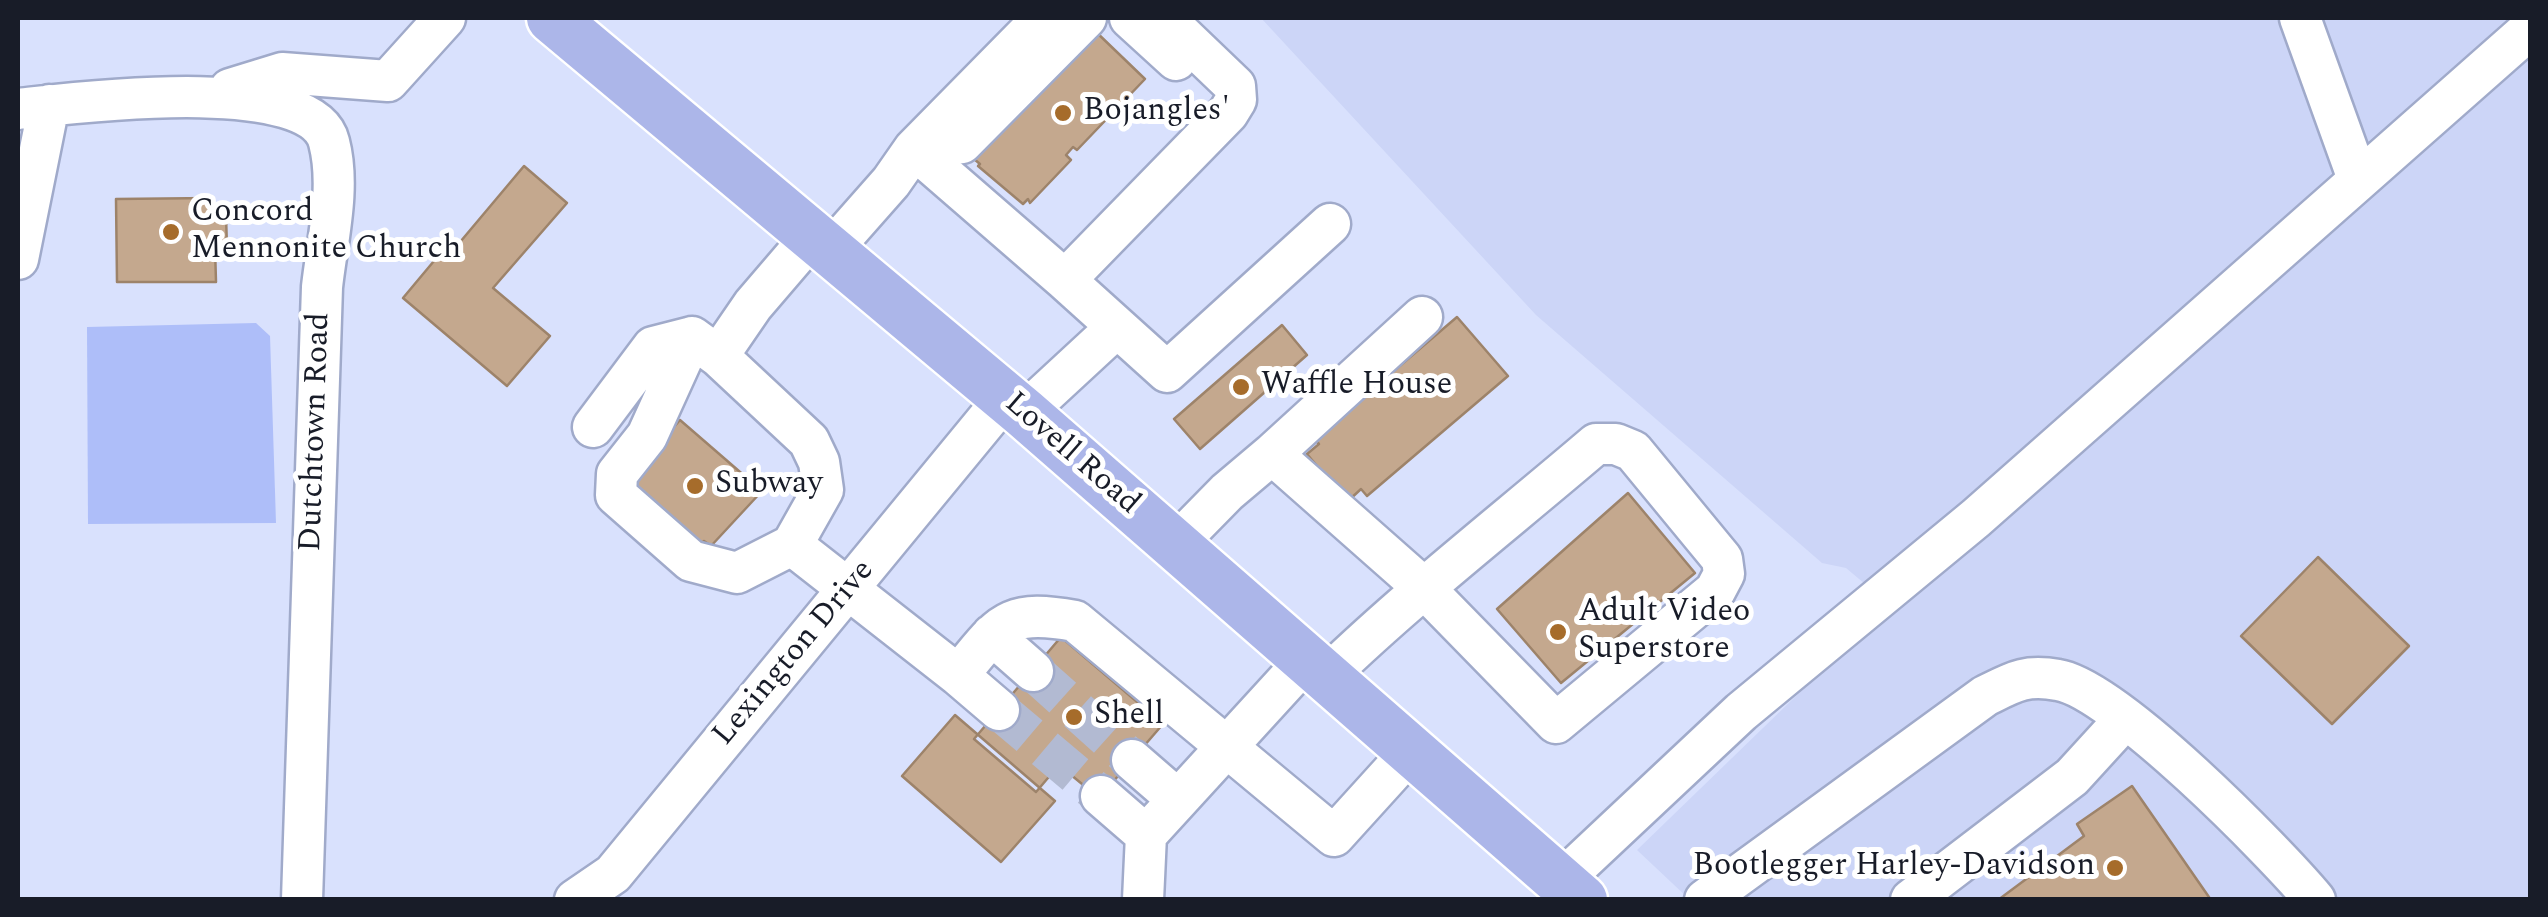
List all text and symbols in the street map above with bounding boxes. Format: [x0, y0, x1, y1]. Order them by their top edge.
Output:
place label: Bojangles' [1083, 94, 1230, 132]
marker: Bojangles' [1052, 102, 1074, 124]
place label: Concord Mennonite Church [191, 195, 461, 270]
marker: Concord Mennonite Church [160, 221, 182, 243]
street label: Dutchtown Road [294, 312, 340, 552]
place label: Waffle House [1261, 368, 1452, 406]
marker: Waffle House [1230, 376, 1252, 398]
street label: Lovell Road [995, 386, 1147, 524]
place label: Subway [715, 467, 823, 505]
marker: Subway [684, 475, 706, 497]
street label: Lexington Drive [706, 553, 884, 755]
place label: Adult Video Superstore [1578, 595, 1750, 670]
marker: Adult Video Superstore [1547, 621, 1569, 643]
place label: Shell [1094, 698, 1164, 736]
marker: Shell [1063, 706, 1085, 728]
place label: Bootlegger Harley-Davidson [1693, 849, 2095, 887]
marker: Bootlegger Harley-Davidson [2104, 857, 2126, 879]

